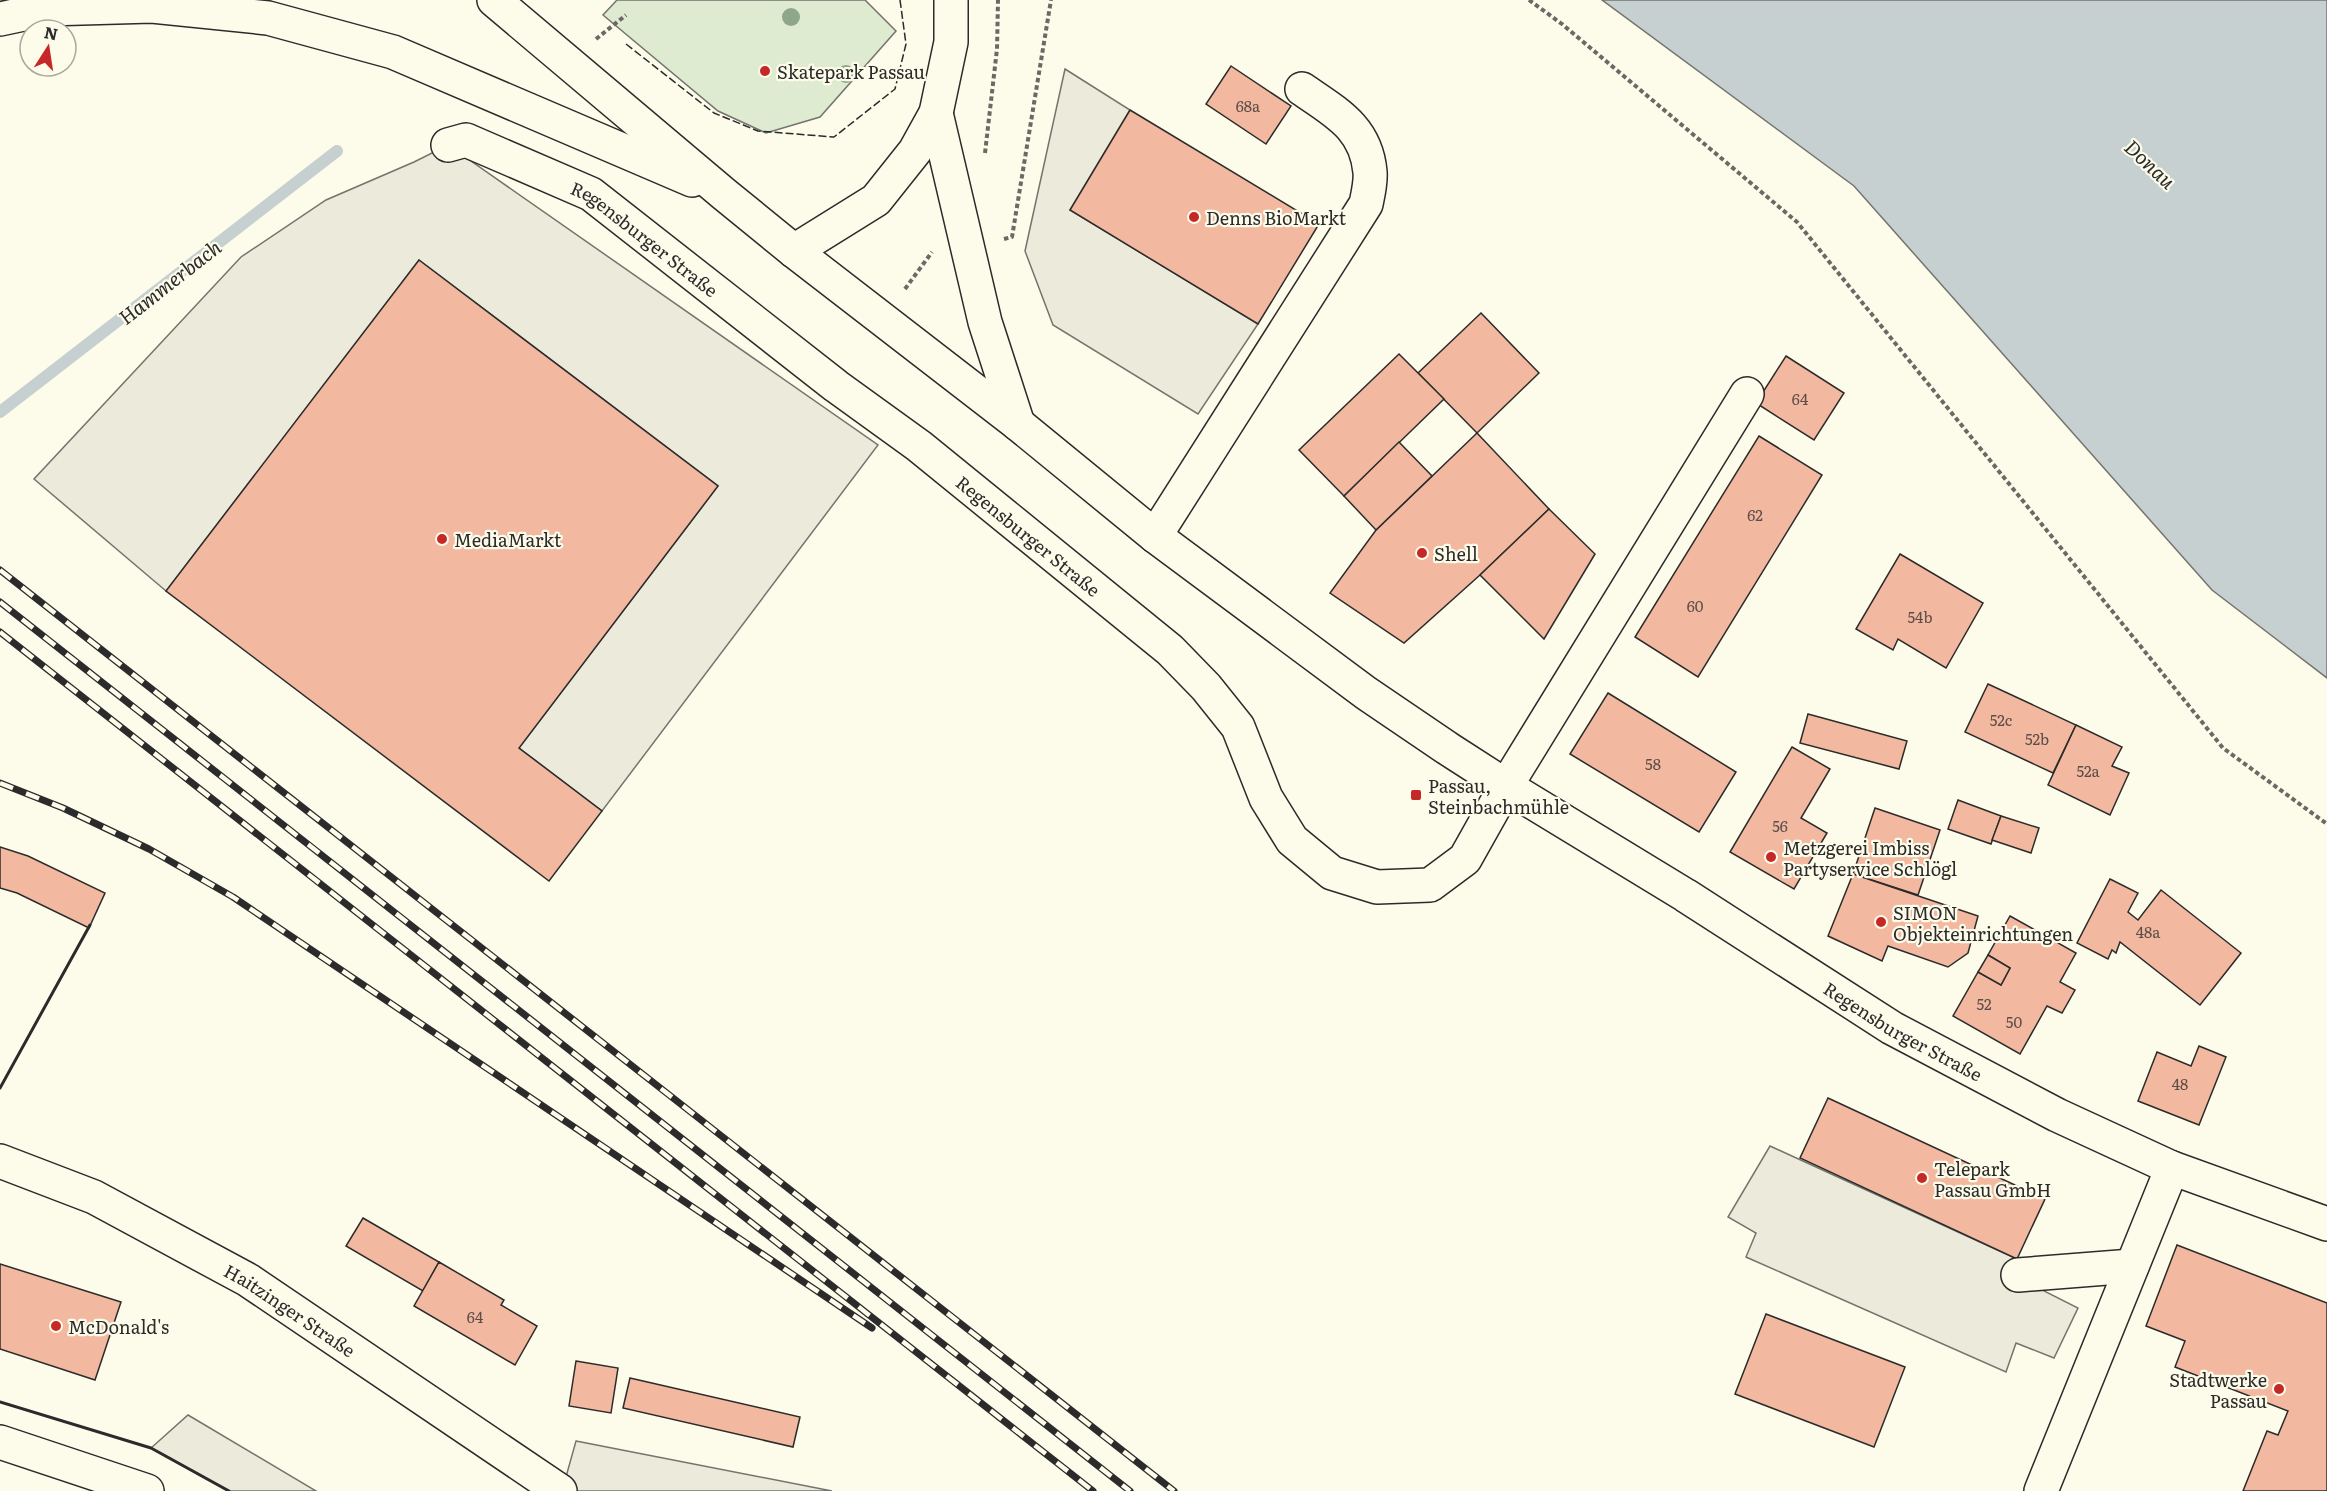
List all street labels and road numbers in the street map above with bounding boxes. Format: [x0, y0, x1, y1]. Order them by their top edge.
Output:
street label: Regensburger Straße [567, 173, 724, 303]
street label: Regensburger Straße [951, 468, 1107, 602]
street label: Regensburger Straße [1819, 974, 1987, 1087]
street label: Haitzinger Straße [220, 1256, 361, 1363]

